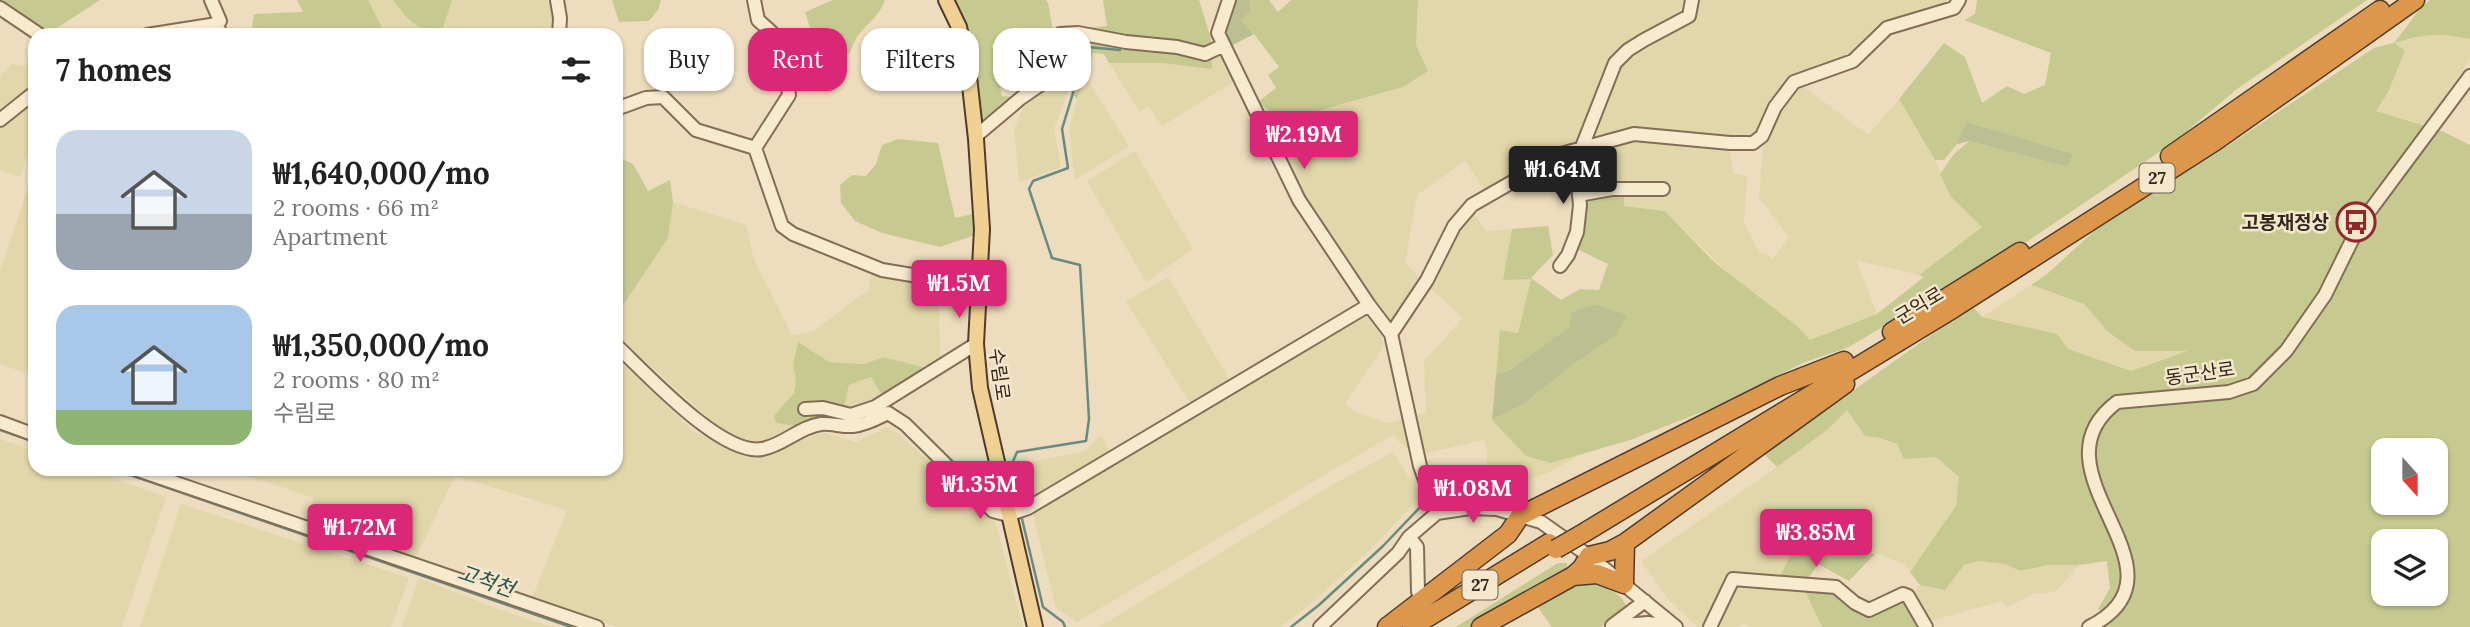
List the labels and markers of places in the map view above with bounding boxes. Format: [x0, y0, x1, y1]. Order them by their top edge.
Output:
pin: ₩2.19M [1247, 111, 1361, 171]
pin: ₩1.64M [1506, 146, 1620, 206]
bus stop icon: 고봉재정상 [2335, 201, 2377, 243]
place label: 고봉재정상 [2242, 210, 2329, 234]
pin: ₩1.5M [910, 260, 1008, 320]
pin: ₩1.35M [923, 462, 1037, 521]
pin: ₩1.08M [1416, 466, 1530, 525]
pin: ₩1.72M [303, 504, 417, 564]
pin: ₩3.85M [1759, 510, 1873, 569]

